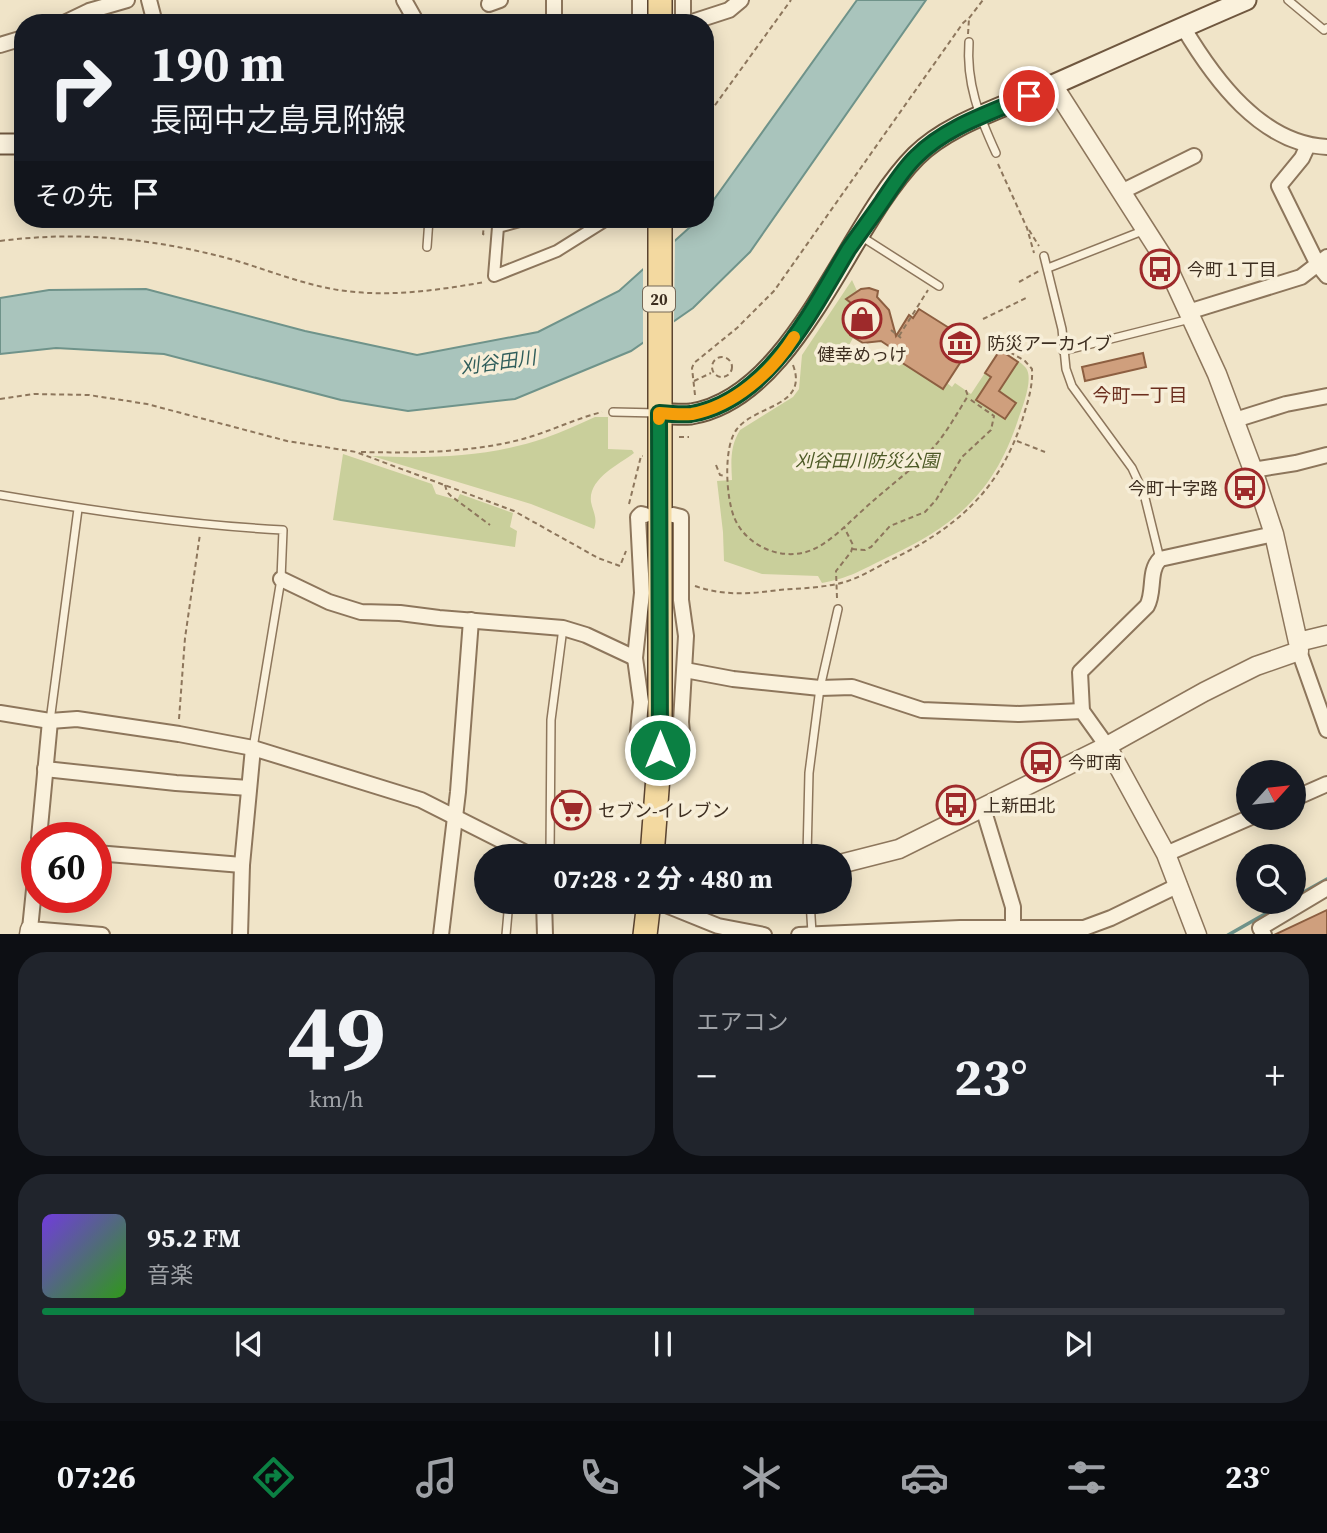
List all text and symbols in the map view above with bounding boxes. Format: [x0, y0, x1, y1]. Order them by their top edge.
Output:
text: 190 m [150, 30, 285, 97]
icon: right [35, 42, 126, 133]
pin [999, 66, 1059, 126]
icon: arrive [1010, 77, 1048, 115]
text: 長岡中之島見附線 [150, 98, 406, 142]
icon: arrive [127, 175, 165, 213]
text: その先 [35, 178, 113, 214]
bus stop icon: 今町１丁目 [1139, 248, 1181, 290]
place label: 今町１丁目 [1187, 257, 1277, 282]
road number: 20 [643, 286, 675, 312]
shop icon: 健幸めっけ [841, 298, 883, 340]
museum icon: 防災アーカイブ [939, 322, 981, 364]
place label: 防災アーカイブ [987, 331, 1112, 356]
place label: 健幸めっけ [817, 342, 907, 367]
water label: 刈谷田川 [459, 344, 539, 380]
district label: 今町一丁目 [1092, 382, 1188, 408]
park label: 刈谷田川防災公園 [795, 448, 942, 473]
bus stop icon: 今町十字路 [1224, 467, 1266, 509]
place label: 今町十字路 [1128, 476, 1218, 501]
position arrow [623, 713, 697, 787]
bus stop icon: 今町南 [1020, 741, 1062, 783]
place label: 今町南 [1068, 750, 1122, 775]
north arrow [1236, 760, 1306, 830]
map controls [1236, 760, 1306, 914]
bus stop icon: 上新田北 [935, 784, 977, 826]
supermarket icon: セブン-イレブン [550, 789, 592, 831]
place label: 上新田北 [983, 793, 1055, 818]
place label: セブン-イレブン [598, 798, 730, 823]
speed limit sign: 60 [21, 822, 112, 913]
button: search [1236, 844, 1306, 914]
text: 07:28 · 2 分 · 480 m [553, 861, 773, 897]
text: 49 [287, 975, 386, 1099]
text: エアコン [697, 1006, 789, 1038]
text: 23° [954, 1041, 1027, 1112]
text: − [697, 1050, 717, 1102]
text: + [1265, 1050, 1285, 1102]
text: km/h [309, 1083, 364, 1115]
text: 95.2 FM [147, 1220, 241, 1256]
text: 音楽 [147, 1259, 193, 1291]
icon: previous [230, 1325, 268, 1363]
icon: pause [644, 1325, 682, 1363]
icon: next [1059, 1325, 1097, 1363]
icon: directions [249, 1453, 298, 1502]
icon: music [412, 1453, 461, 1502]
icon: phone [575, 1453, 624, 1502]
icon: climate [737, 1453, 786, 1502]
icon: car [900, 1453, 949, 1502]
icon: filters [1062, 1453, 1111, 1502]
text: 07:26 [57, 1455, 136, 1499]
text: 23° [1225, 1455, 1270, 1499]

